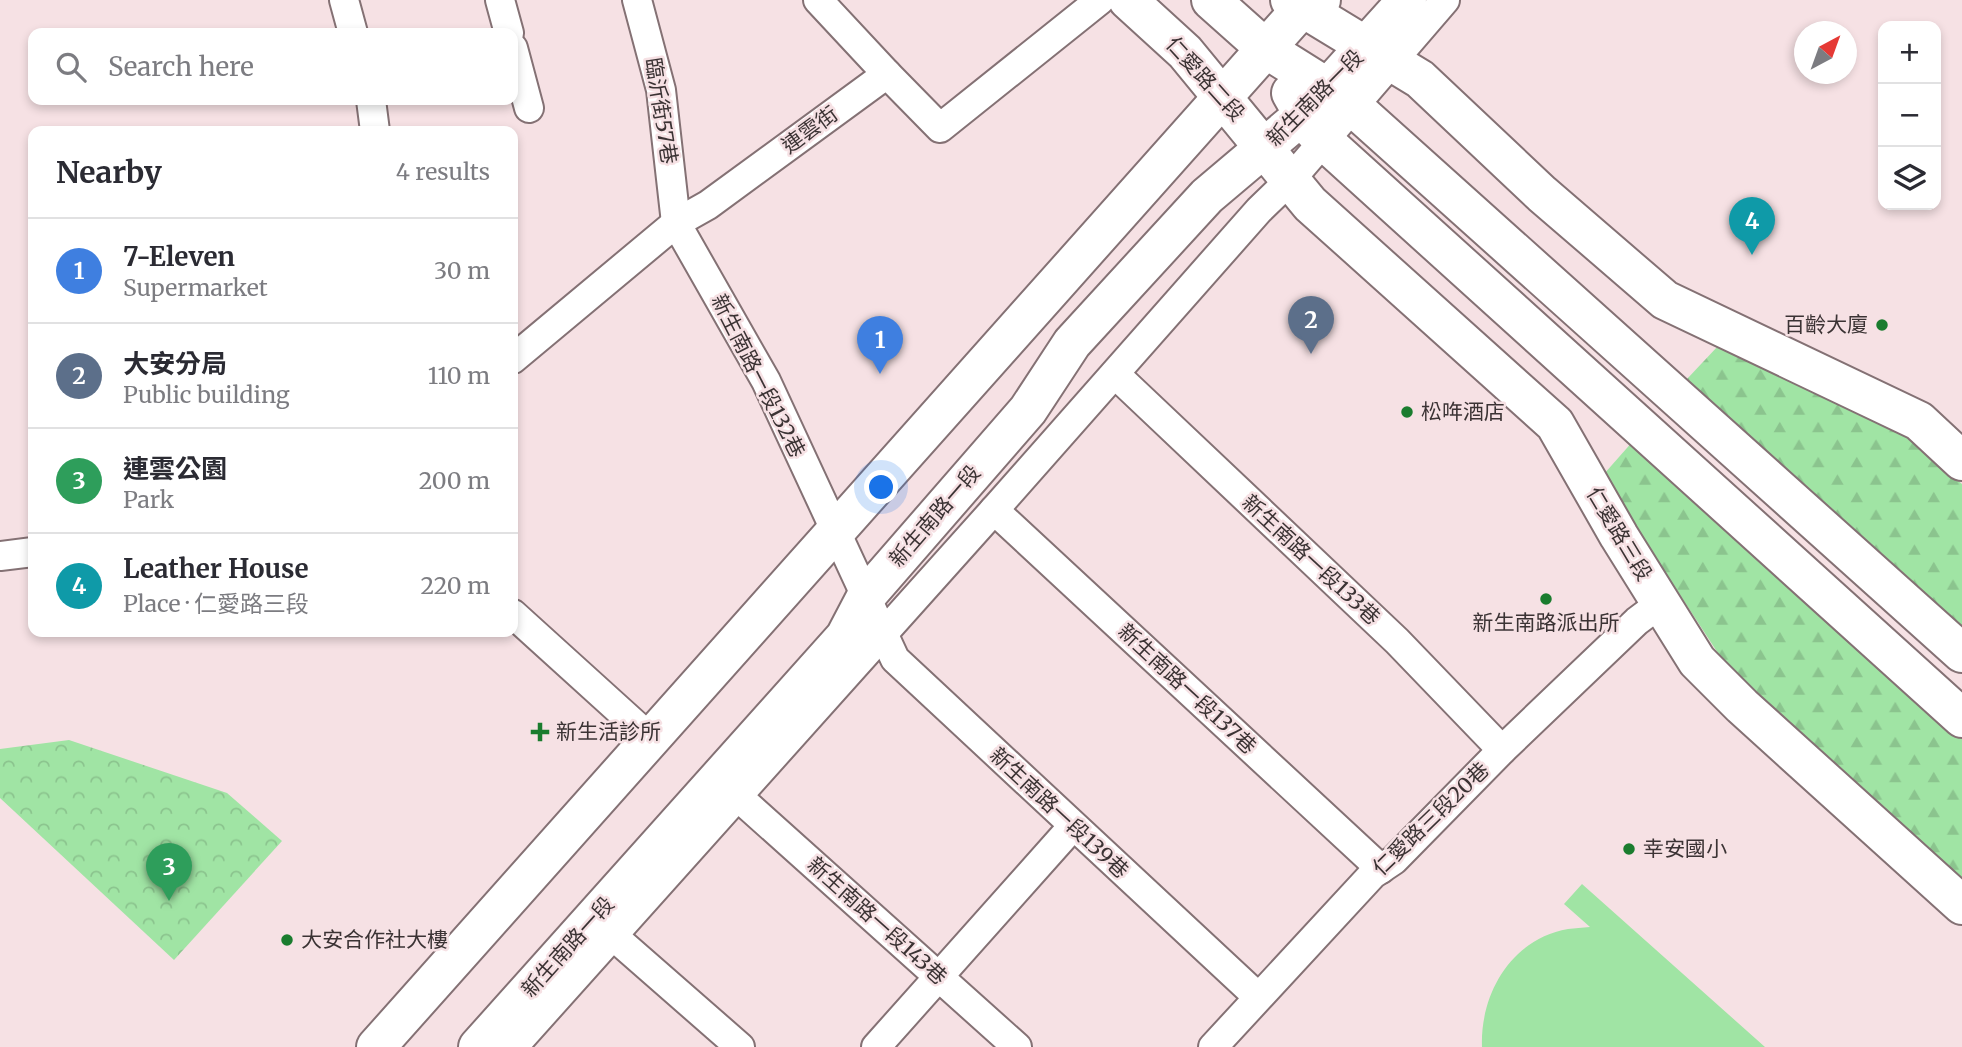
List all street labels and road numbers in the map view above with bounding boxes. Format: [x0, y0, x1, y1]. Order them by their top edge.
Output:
street label: 仁愛路二段 [1160, 31, 1251, 127]
street label: 新生南路一段 [1261, 44, 1369, 152]
street label: 臨沂街57巷 [640, 56, 683, 166]
street label: 連雲街 [776, 100, 843, 159]
street label: 新生南路一段132巷 [706, 290, 811, 462]
street label: 新生南路一段 [883, 459, 986, 572]
street label: 仁愛路三段 [1581, 482, 1658, 586]
street label: 新生南路一段133巷 [1237, 489, 1386, 631]
street label: 新生南路一段137巷 [1113, 618, 1262, 760]
street label: 新生南路一段139巷 [984, 741, 1134, 884]
street label: 仁愛路三段20巷 [1367, 756, 1495, 881]
street label: 新生南路一段143巷 [802, 851, 953, 990]
street label: 新生南路一段 [515, 891, 620, 1003]

